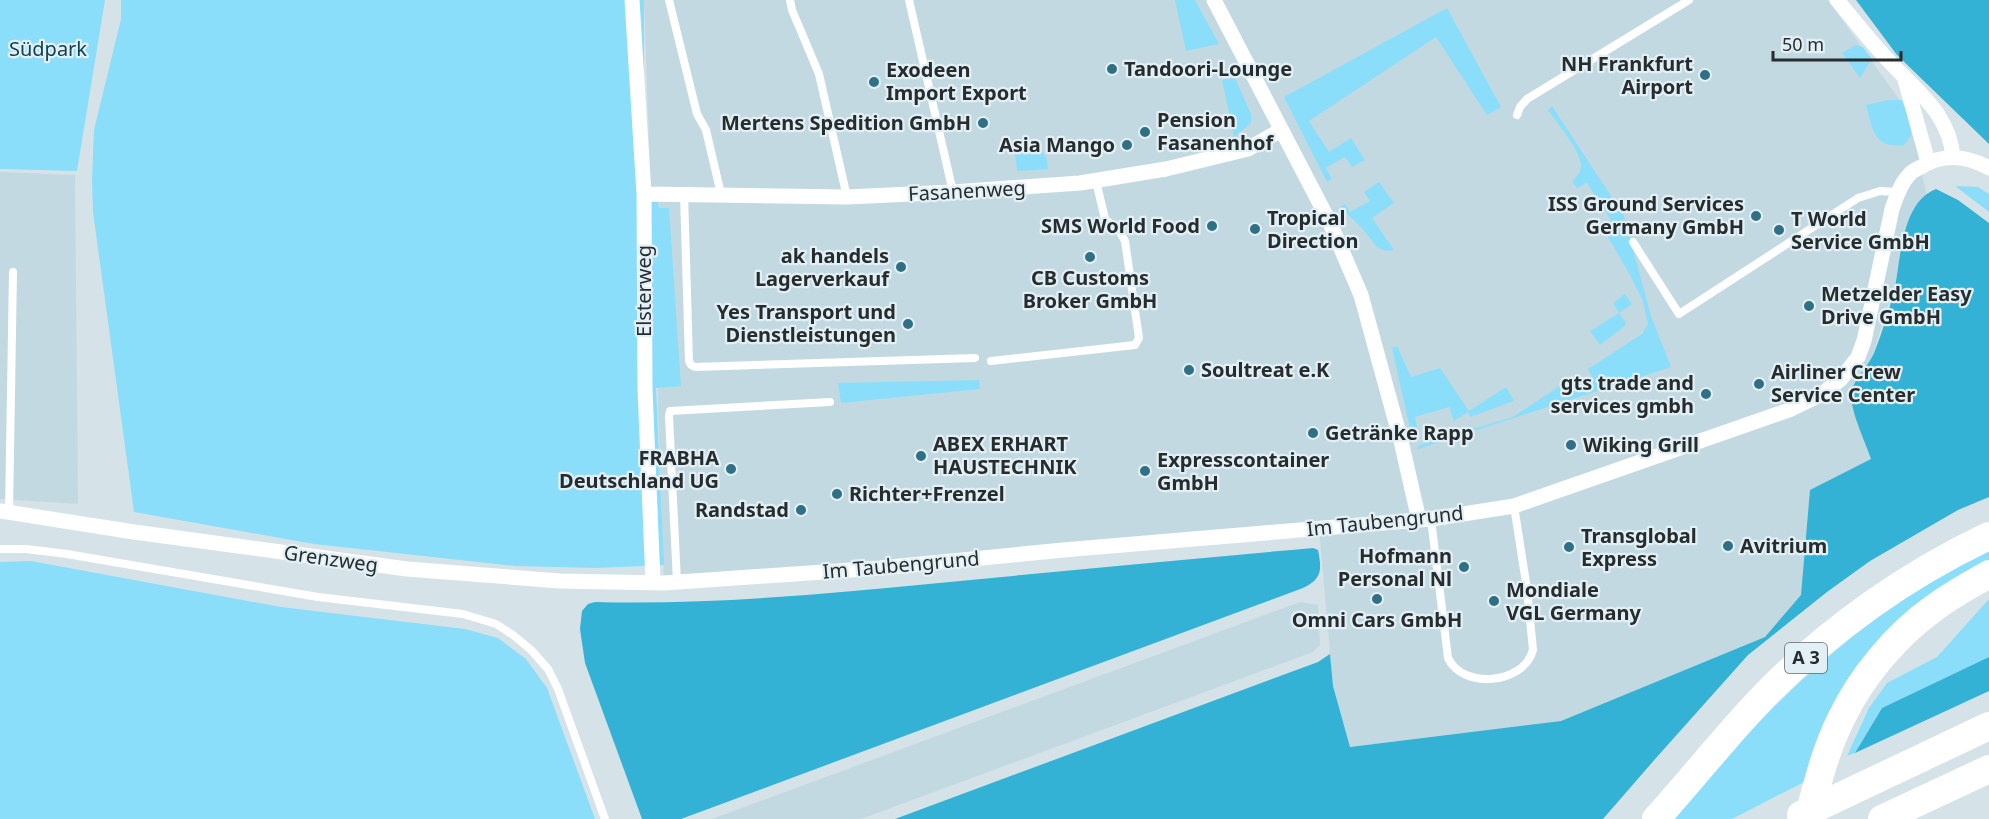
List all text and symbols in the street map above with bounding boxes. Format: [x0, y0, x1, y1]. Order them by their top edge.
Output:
scale bar [1773, 24, 1900, 62]
text: 50 m [1782, 32, 1824, 56]
park label: Südpark [9, 35, 87, 62]
place label: NH Frankfurt Airport [1561, 50, 1693, 100]
place label: Tandoori-Lounge [1124, 55, 1292, 82]
place label: Exodeen Import Export [886, 56, 1027, 106]
marker: Tandoori-Lounge [1105, 62, 1119, 76]
marker: NH Frankfurt Airport [1698, 68, 1712, 82]
marker: Exodeen Import Export [867, 75, 881, 89]
place label: Pension Fasanenhof [1157, 106, 1274, 156]
place label: Mertens Spedition GmbH [721, 109, 971, 136]
marker: Mertens Spedition GmbH [976, 116, 990, 130]
marker: Pension Fasanenhof [1138, 125, 1152, 139]
place label: Asia Mango [999, 131, 1115, 158]
marker: Asia Mango [1120, 138, 1134, 152]
street label: Fasanenweg [907, 174, 1026, 207]
place label: ISS Ground Services Germany GmbH [1548, 190, 1744, 240]
place label: Tropical Direction [1267, 204, 1359, 254]
place label: T World Service GmbH [1791, 205, 1930, 255]
marker: ISS Ground Services Germany GmbH [1749, 209, 1763, 223]
place label: SMS World Food [1041, 212, 1200, 239]
marker: SMS World Food [1205, 219, 1219, 233]
marker: Tropical Direction [1248, 222, 1262, 236]
marker: T World Service GmbH [1772, 223, 1786, 237]
place label: ak handels Lagerverkauf [755, 242, 890, 292]
street label: Elsterweg [630, 245, 657, 337]
marker: CB Customs Broker GmbH [1083, 250, 1097, 264]
marker: ak handels Lagerverkauf [894, 260, 908, 274]
place label: CB Customs Broker GmbH [1023, 264, 1157, 314]
place label: Metzelder Easy Drive GmbH [1821, 280, 1972, 330]
place label: Yes Transport und Dienstleistungen [717, 298, 896, 348]
marker: Metzelder Easy Drive GmbH [1802, 299, 1816, 313]
marker: Yes Transport und Dienstleistungen [901, 317, 915, 331]
place label: Soultreat e.K [1201, 356, 1330, 383]
place label: Airliner Crew Service Center [1771, 358, 1915, 408]
marker: Soultreat e.K [1182, 363, 1196, 377]
place label: gts trade and services gmbh [1550, 369, 1694, 419]
marker: Airliner Crew Service Center [1752, 377, 1766, 391]
marker: gts trade and services gmbh [1699, 387, 1713, 401]
place label: Getränke Rapp [1325, 419, 1474, 446]
marker: Getränke Rapp [1306, 426, 1320, 440]
place label: ABEX ERHART HAUSTECHNIK [933, 430, 1077, 480]
place label: Wiking Grill [1583, 431, 1699, 458]
marker: Wiking Grill [1564, 438, 1578, 452]
place label: FRABHA Deutschland UG [559, 444, 719, 494]
place label: Expresscontainer GmbH [1157, 446, 1329, 496]
marker: ABEX ERHART HAUSTECHNIK [914, 449, 928, 463]
marker: FRABHA Deutschland UG [724, 462, 738, 476]
marker: Expresscontainer GmbH [1138, 464, 1152, 478]
place label: Richter+Frenzel [849, 480, 1005, 507]
marker: Richter+Frenzel [830, 487, 844, 501]
place label: Randstad [695, 496, 789, 523]
street label: Im Taubengrund [1305, 499, 1465, 542]
marker: Randstad [794, 503, 808, 517]
place label: Transglobal Express [1581, 522, 1697, 572]
place label: Avitrium [1740, 532, 1827, 559]
street label: Grenzweg [282, 539, 380, 578]
marker: Avitrium [1721, 539, 1735, 553]
marker: Transglobal Express [1562, 540, 1576, 554]
place label: Hofmann Personal Nl [1338, 542, 1452, 592]
street label: Im Taubengrund [821, 544, 980, 585]
marker: Hofmann Personal Nl [1457, 560, 1471, 574]
place label: Mondiale VGL Germany [1506, 576, 1641, 626]
marker: Omni Cars GmbH [1370, 592, 1384, 606]
marker: Mondiale VGL Germany [1487, 594, 1501, 608]
place label: Omni Cars GmbH [1292, 606, 1462, 633]
road number: A 3 [1785, 643, 1827, 673]

